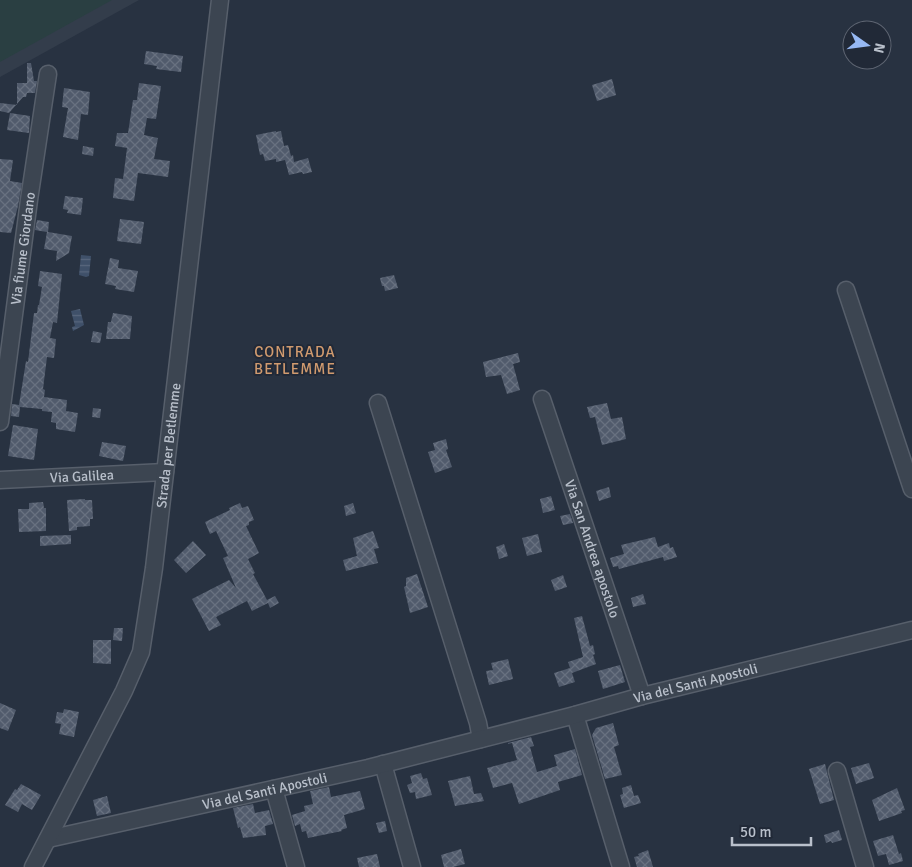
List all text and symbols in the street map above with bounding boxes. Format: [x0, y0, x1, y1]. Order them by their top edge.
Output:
north arrow [842, 20, 892, 70]
text: N [870, 41, 889, 55]
street label: Via fiume Giordano [7, 191, 39, 306]
district label: CONTRADA BETLEMME [254, 343, 336, 378]
street label: Strada per Betlemme [153, 382, 184, 509]
street label: Via Galilea [49, 466, 114, 486]
street label: Via San Andrea apostolo [561, 477, 624, 620]
street label: Via del Santi Apostoli [631, 660, 759, 707]
street label: Via del Santi Apostoli [201, 769, 329, 813]
scale bar [732, 814, 811, 846]
text: 50 m [740, 823, 771, 841]

